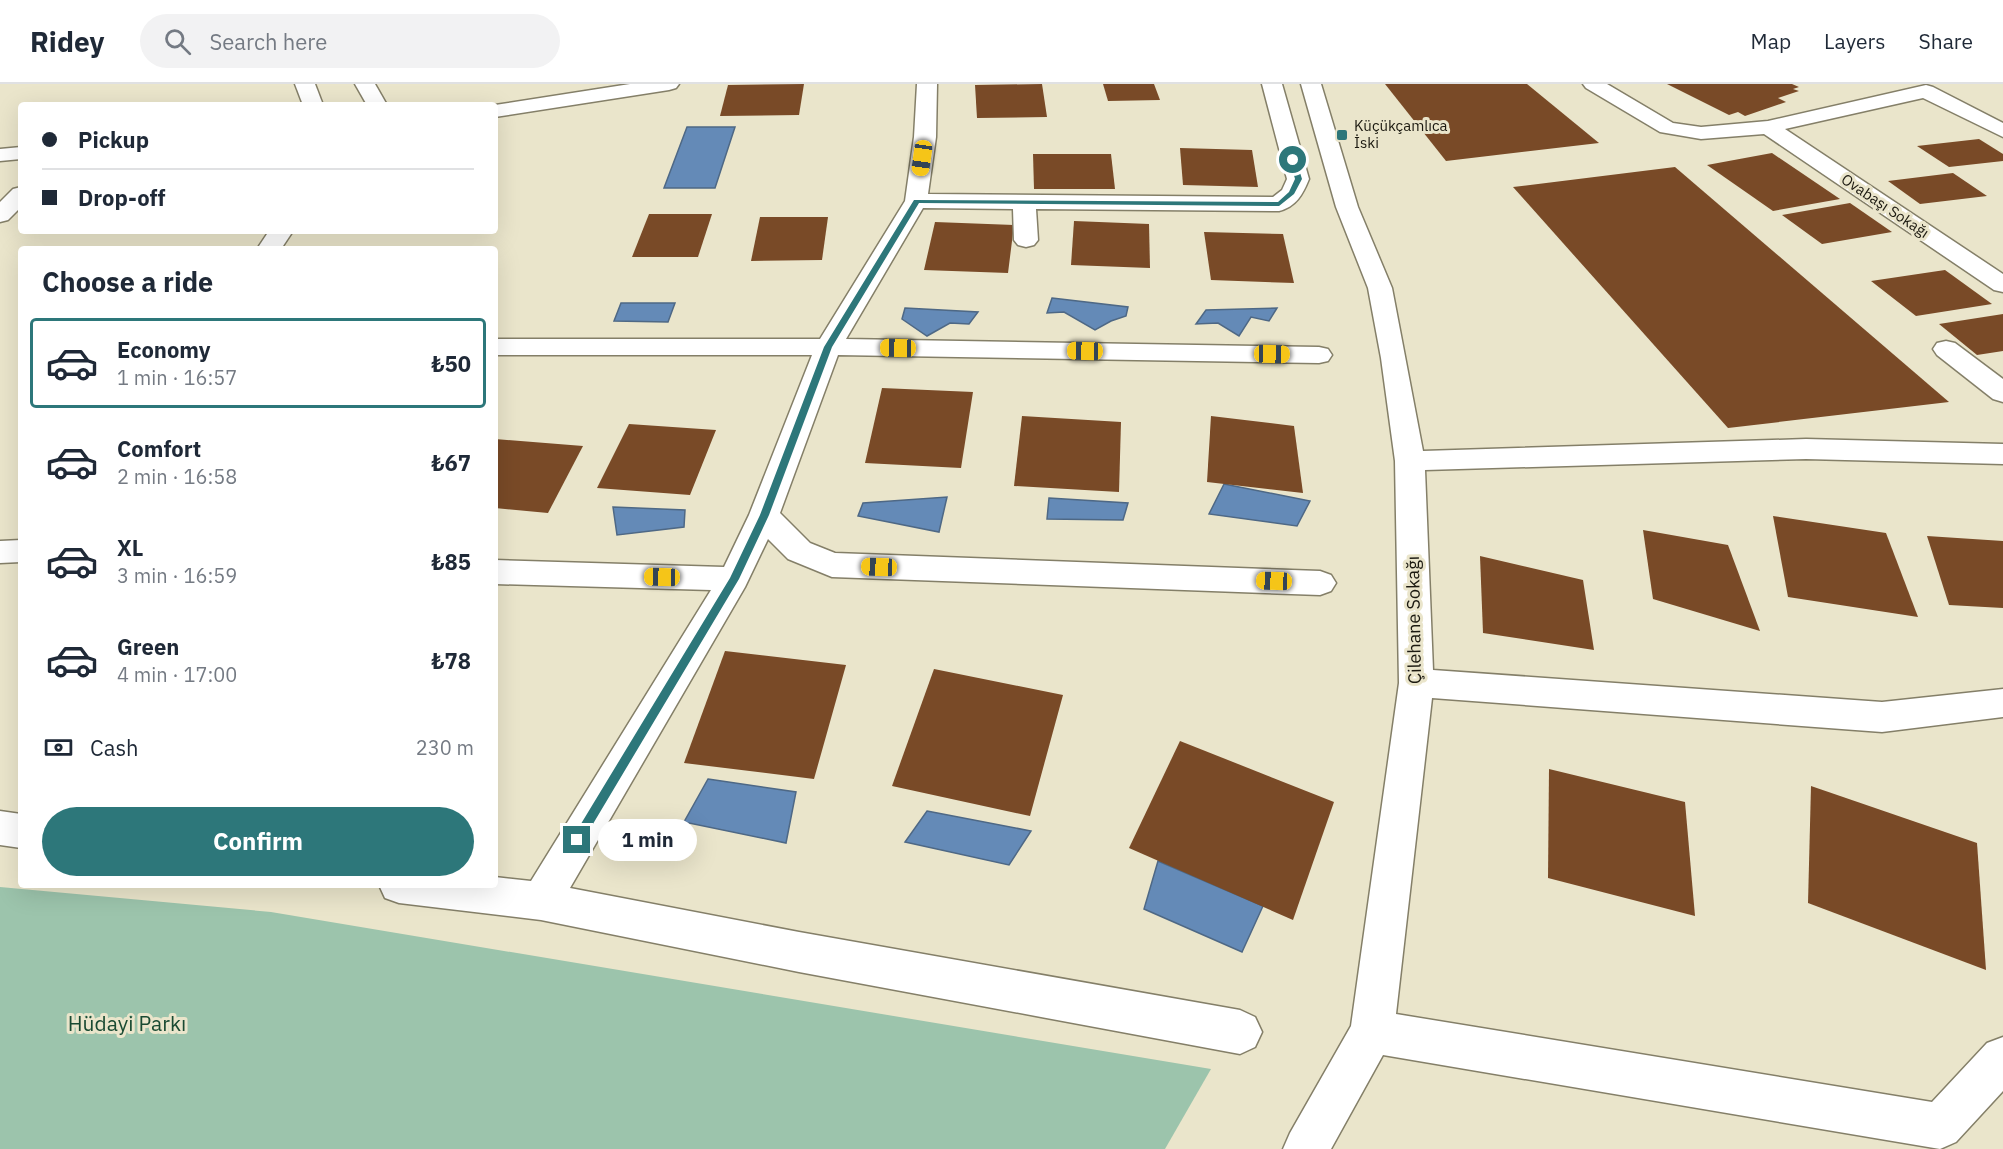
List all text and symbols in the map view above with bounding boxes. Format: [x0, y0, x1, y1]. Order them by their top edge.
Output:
search box [140, 14, 560, 68]
text: Ridey [30, 23, 104, 60]
icon: search [161, 25, 194, 58]
text: Search here [209, 27, 327, 56]
text: Map [1751, 27, 1791, 55]
text: Layers [1824, 27, 1886, 55]
text: Share [1919, 27, 1973, 55]
place label: Küçükçamlıca İski [1354, 116, 1448, 152]
text: Pickup [78, 125, 149, 154]
marker: Küçükçamlıca İski [1335, 128, 1349, 142]
car [911, 139, 933, 177]
route start [1279, 146, 1306, 173]
street label: Ovabaşı Sokağı [1838, 169, 1933, 242]
text: Drop-off [78, 183, 165, 212]
text: Choose a ride [42, 264, 213, 299]
text: Economy [117, 335, 211, 364]
icon: car [45, 336, 99, 390]
car [880, 339, 916, 357]
car [1067, 342, 1103, 360]
car [1254, 345, 1290, 363]
text: ₺50 [431, 349, 471, 378]
text: 1 min · 16:57 [117, 364, 237, 391]
text: Comfort [117, 434, 201, 463]
icon: car [45, 435, 99, 489]
text: ₺67 [431, 448, 471, 477]
text: 2 min · 16:58 [117, 463, 237, 490]
text: XL [117, 533, 143, 562]
icon: car [45, 534, 99, 588]
text: ₺85 [431, 547, 471, 576]
street label: Çilehane Sokağı [1401, 556, 1426, 684]
car [861, 557, 897, 577]
text: 3 min · 16:59 [117, 562, 237, 589]
car [644, 568, 680, 586]
car [1256, 571, 1292, 591]
text: Green [117, 632, 179, 661]
icon: car [45, 633, 99, 687]
text: ₺78 [431, 646, 471, 675]
text: 4 min · 17:00 [117, 661, 237, 688]
icon: cash [42, 731, 75, 764]
text: Cash [90, 733, 139, 762]
text: 230 m [416, 734, 474, 761]
button: Confirm [42, 807, 474, 876]
callout: 1 min [598, 819, 697, 861]
route end [563, 826, 590, 853]
text: 1 min [621, 826, 674, 853]
park label: Hüdayi Parkı [68, 1009, 186, 1037]

